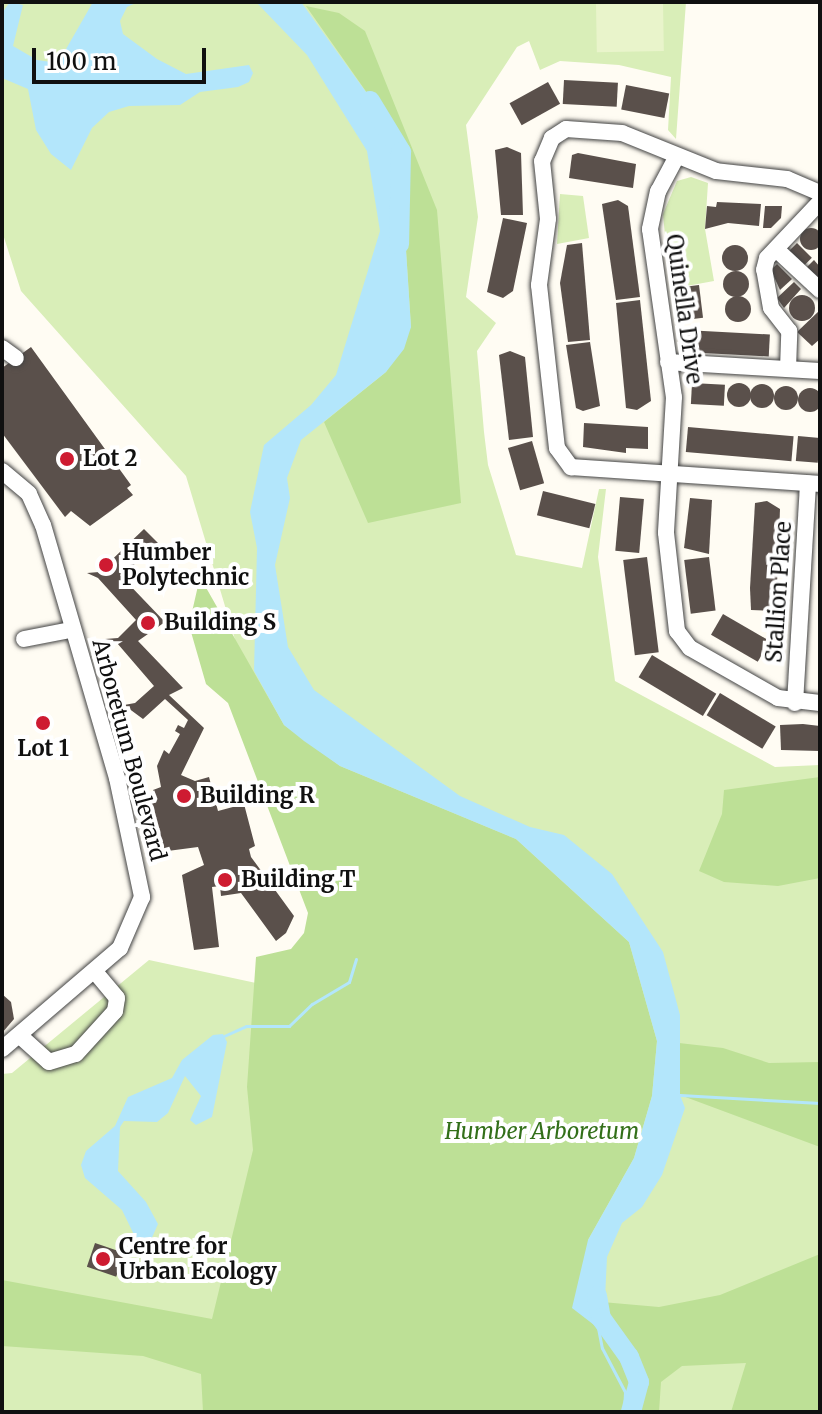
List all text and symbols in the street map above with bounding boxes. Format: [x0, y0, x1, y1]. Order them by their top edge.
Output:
scale bar [36, 32, 210, 82]
text: 100 m [46, 46, 116, 77]
street label: Quinella Drive [660, 232, 708, 386]
place label: Lot 2 [83, 446, 137, 472]
marker: Lot 2 [58, 450, 76, 468]
street label: Stallion Place [761, 520, 797, 664]
place label: Humber Polytechnic [122, 539, 249, 590]
marker: Humber Polytechnic [97, 556, 115, 574]
place label: Building S [164, 610, 276, 636]
marker: Building S [139, 614, 157, 632]
street label: Arboretum Boulevard [87, 636, 171, 864]
marker: Lot 1 [34, 714, 52, 732]
place label: Lot 1 [17, 736, 69, 762]
place label: Building R [200, 783, 315, 809]
marker: Building R [175, 787, 193, 805]
place label: Building T [241, 867, 355, 893]
marker: Building T [216, 871, 234, 889]
park label: Humber Arboretum [445, 1119, 639, 1145]
place label: Centre for Urban Ecology [119, 1233, 277, 1284]
marker: Centre for Urban Ecology [94, 1250, 112, 1268]

